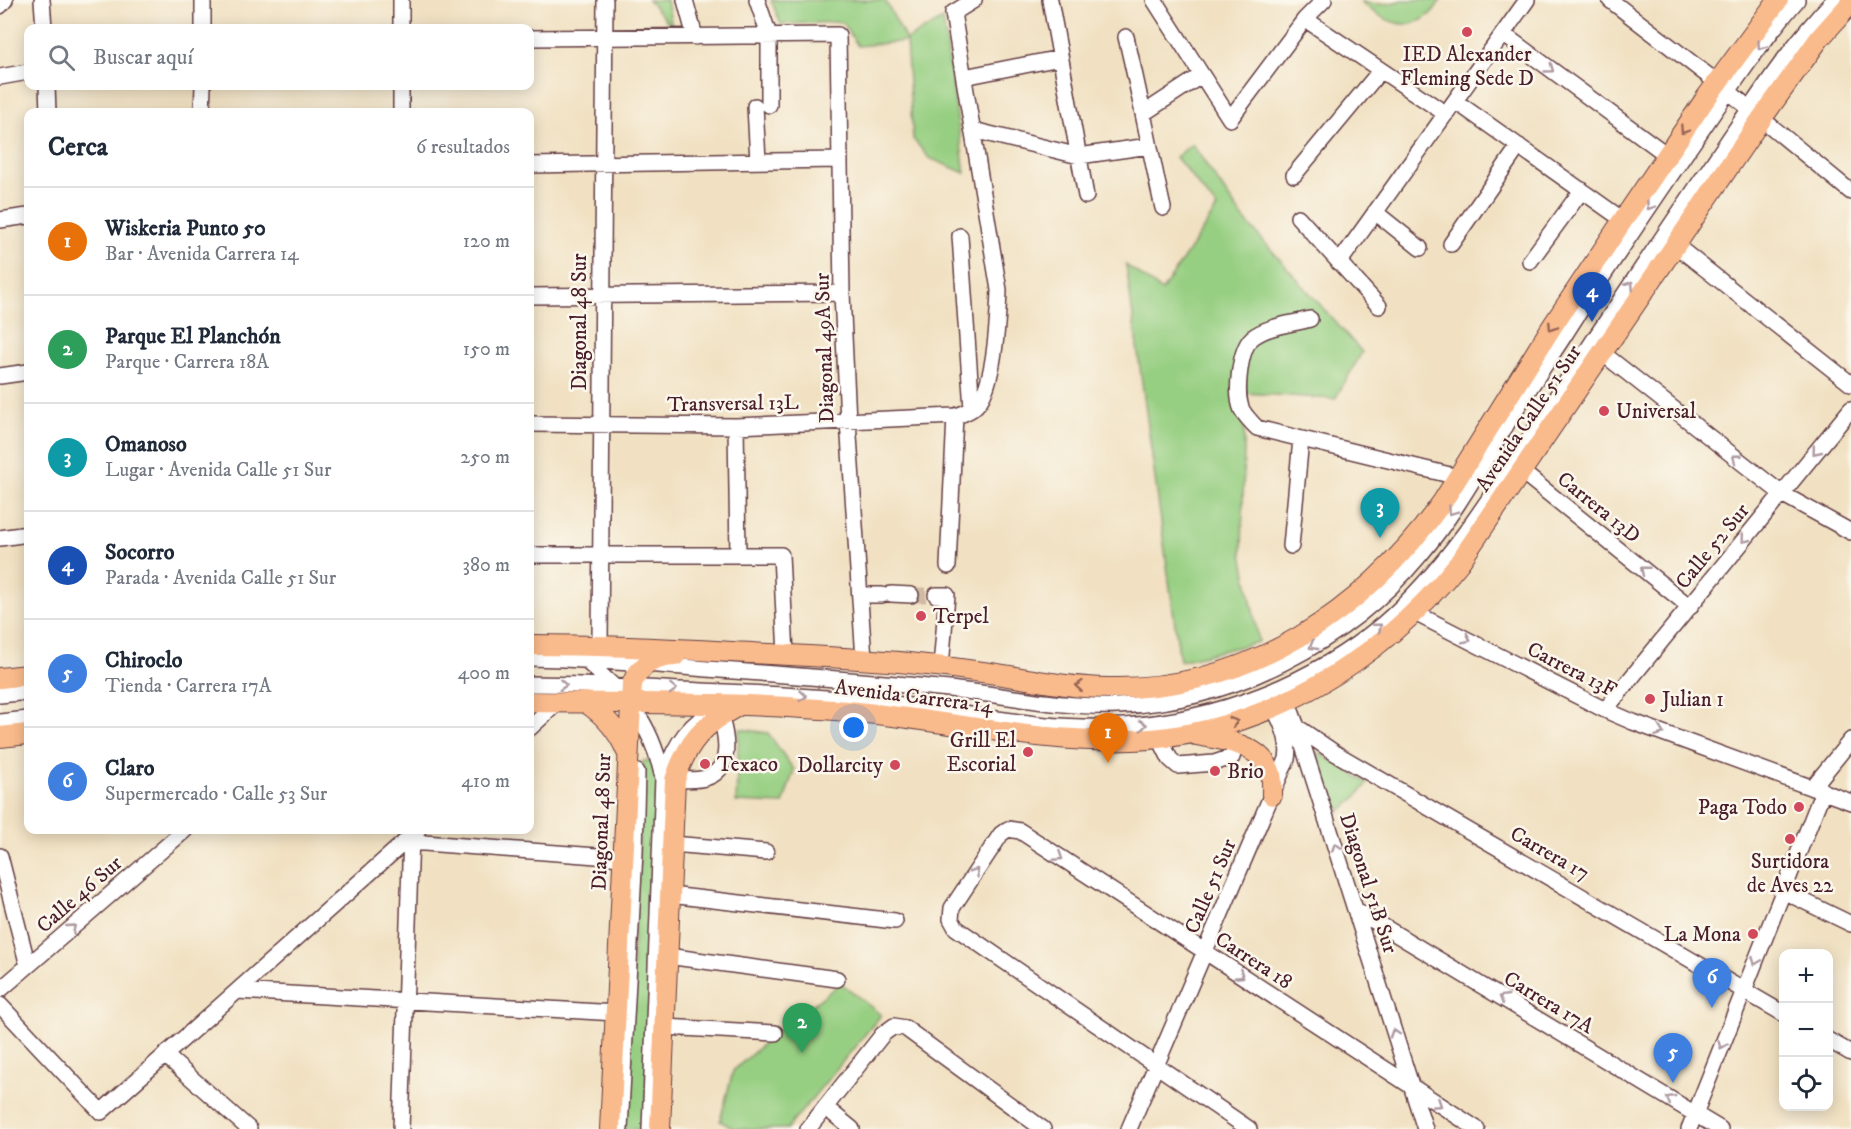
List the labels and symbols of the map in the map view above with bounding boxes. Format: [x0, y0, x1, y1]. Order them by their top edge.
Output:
marker: IED Alexander Fleming Sede D [1460, 25, 1474, 39]
one-way arrow [1757, 40, 1768, 51]
place label: IED Alexander Fleming Sede D [1400, 42, 1534, 92]
one-way arrow [1543, 62, 1554, 73]
one-way arrow [1680, 124, 1691, 135]
one-way arrow [1646, 200, 1657, 211]
street label: Diagonal 48 Sur [567, 253, 593, 391]
street label: Diagonal 49A Sur [809, 272, 841, 424]
pin: 4 [1572, 272, 1612, 322]
one-way arrow [1623, 281, 1634, 292]
one-way arrow [1547, 321, 1559, 331]
street label: Avenida Calle 51 Sur [1470, 340, 1588, 497]
street label: Transversal 13L [667, 390, 799, 418]
place label: Universal [1616, 399, 1697, 425]
marker: Universal [1597, 404, 1611, 418]
one-way arrow [1813, 445, 1824, 456]
one-way arrow [1731, 454, 1742, 465]
street label: Carrera 13D [1551, 466, 1645, 549]
pin: 3 [1360, 488, 1400, 538]
street label: Calle 52 Sur [1670, 498, 1755, 595]
one-way arrow [1448, 504, 1459, 515]
one-way arrow [1741, 532, 1752, 543]
one-way arrow [1640, 567, 1651, 578]
place label: Terpel [933, 604, 990, 630]
marker: Terpel [914, 609, 928, 623]
one-way arrow [1371, 624, 1382, 635]
one-way arrow [1461, 632, 1472, 643]
street label: Carrera 13F [1522, 636, 1621, 704]
one-way arrow [1309, 638, 1320, 650]
street label: Avenida Carrera 14 [833, 674, 995, 720]
one-way arrow [558, 678, 567, 691]
one-way arrow [1074, 680, 1083, 693]
one-way arrow [669, 683, 678, 696]
place label: Julian 1 [1660, 687, 1724, 713]
one-way arrow [799, 689, 808, 702]
marker: Julian 1 [1643, 692, 1657, 706]
your location [839, 713, 868, 742]
pin: 1 [1088, 714, 1128, 763]
one-way arrow [1228, 717, 1239, 729]
one-way arrow [1139, 719, 1148, 731]
one-way arrow [1654, 725, 1664, 738]
place label: Grill El Escorial [946, 728, 1017, 778]
marker: Grill El Escorial [1021, 745, 1035, 759]
place label: Texaco [717, 752, 778, 778]
street label: Diagonal 48 Sur [587, 753, 617, 891]
place label: Dollarcity [797, 753, 884, 779]
marker: Texaco [698, 757, 712, 771]
marker: Dollarcity [888, 758, 902, 772]
place label: Brio [1227, 759, 1264, 785]
marker: Brio [1208, 764, 1222, 778]
place label: Paga Todo [1698, 795, 1787, 821]
marker: Paga Todo [1792, 800, 1806, 814]
street label: Diagonal 51B Sur [1333, 810, 1403, 957]
street label: Carrera 17 [1505, 821, 1594, 887]
marker: Surtidora de Aves 22 [1783, 832, 1797, 846]
street label: Calle 51 Sur [1179, 835, 1243, 938]
one-way arrow [1330, 842, 1343, 853]
place label: Surtidora de Aves 22 [1747, 849, 1834, 899]
street label: Calle 46 Sur [31, 850, 128, 939]
one-way arrow [1052, 850, 1063, 861]
one-way arrow [968, 868, 980, 878]
place label: La Mona [1663, 922, 1741, 948]
one-way arrow [65, 924, 76, 935]
street label: Carrera 18 [1210, 926, 1297, 995]
marker: La Mona [1746, 927, 1760, 941]
one-way arrow [1751, 954, 1763, 965]
pin: 6 [1692, 958, 1732, 1008]
street label: Carrera 17A [1499, 966, 1599, 1040]
one-way arrow [1233, 968, 1244, 979]
one-way arrow [1499, 994, 1509, 1006]
pin: 2 [782, 1004, 822, 1053]
one-way arrow [1389, 1028, 1402, 1039]
pin: 5 [1654, 1034, 1692, 1083]
one-way arrow [1717, 1039, 1729, 1050]
one-way arrow [1666, 1094, 1676, 1106]
one-way arrow [1432, 1097, 1442, 1109]

